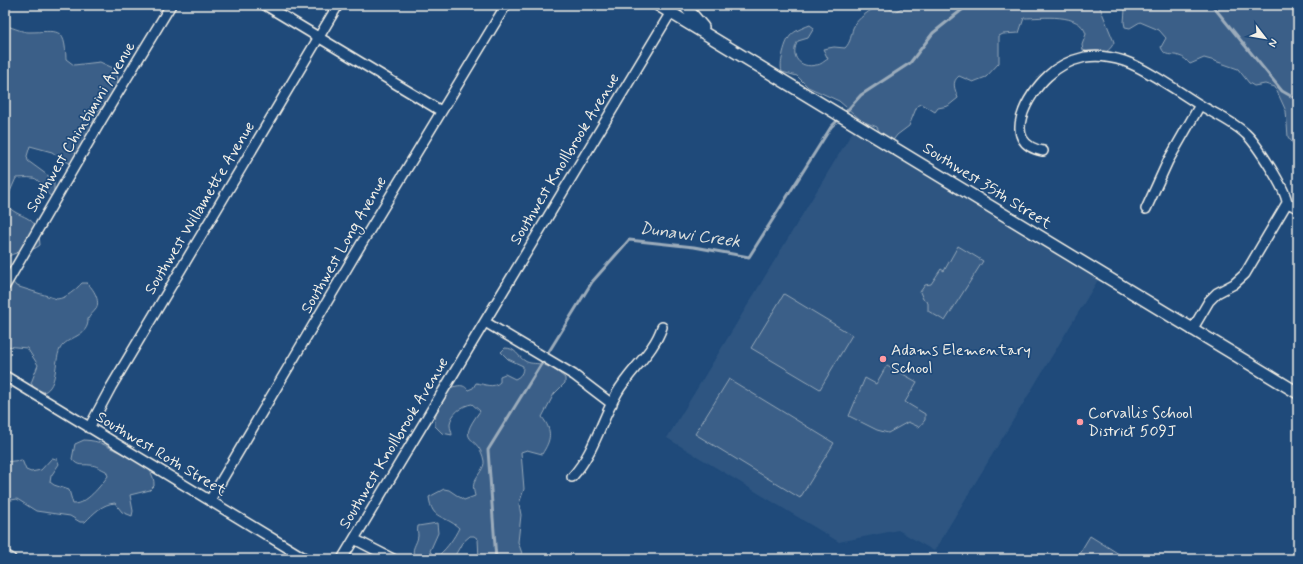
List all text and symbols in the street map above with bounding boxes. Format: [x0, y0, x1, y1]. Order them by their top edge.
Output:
north arrow [1245, 18, 1285, 58]
text: N [1265, 36, 1281, 49]
street label: Southwest Chintimini Avenue [22, 37, 141, 216]
street label: Southwest Knollbrook Avenue [505, 69, 625, 249]
street label: Southwest Willamette Avenue [140, 117, 260, 299]
street label: Southwest 35th Street [918, 138, 1056, 235]
street label: Southwest Long Avenue [296, 173, 393, 318]
water label: Dunawi Creek [638, 217, 742, 253]
place label: Adams Elementary School [891, 340, 1031, 379]
street label: Southwest Knollbrook Avenue [334, 353, 454, 533]
marker: Adams Elementary School [878, 354, 888, 364]
place label: Corvallis School District 509J [1088, 403, 1193, 442]
street label: Southwest Roth Street [92, 407, 231, 502]
marker: Corvallis School District 509J [1075, 417, 1085, 427]

